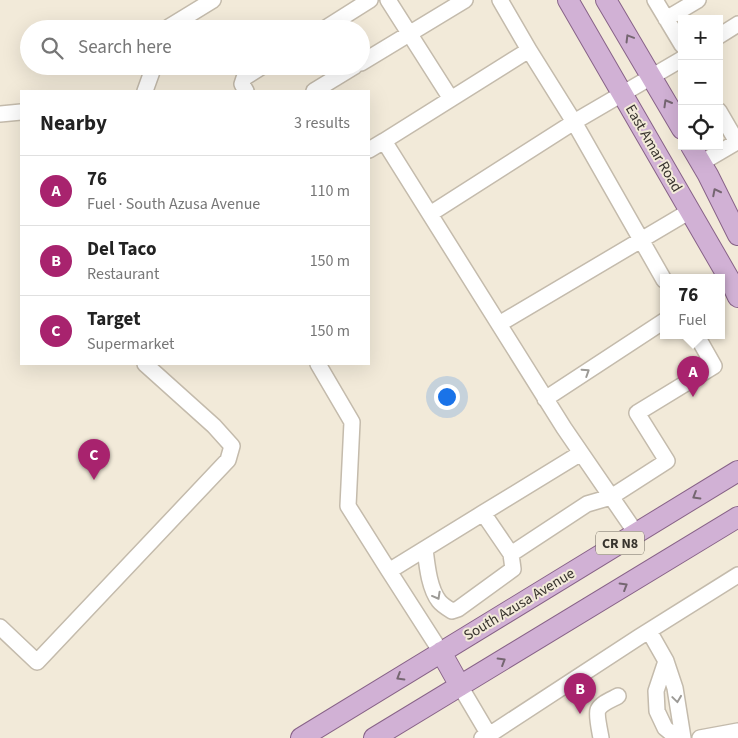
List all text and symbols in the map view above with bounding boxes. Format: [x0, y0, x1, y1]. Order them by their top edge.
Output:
map controls [678, 15, 723, 150]
button: + [678, 15, 723, 60]
search box [20, 20, 370, 75]
icon: search [38, 34, 66, 62]
text: Search here [78, 34, 172, 61]
one-way arrow [625, 35, 635, 44]
button: − [678, 60, 723, 105]
one-way arrow [663, 99, 673, 108]
street label: East Amar Road [620, 101, 687, 196]
button: locate [678, 105, 723, 150]
text: Nearby [40, 108, 107, 138]
text: 3 results [294, 112, 350, 134]
text: 76 [87, 166, 107, 193]
text: A [51, 180, 61, 202]
text: 110 m [310, 180, 350, 202]
one-way arrow [712, 188, 722, 197]
text: Fuel · South Azusa Avenue [87, 193, 260, 215]
text: Del Taco [87, 236, 156, 263]
text: B [51, 250, 61, 272]
text: 150 m [310, 250, 350, 272]
text: Restaurant [87, 263, 160, 285]
popup [660, 274, 725, 339]
text: 76 [678, 282, 698, 309]
text: Target [87, 306, 140, 333]
text: Fuel [678, 309, 707, 331]
text: C [51, 320, 61, 342]
text: 150 m [310, 320, 350, 342]
text: Supermarket [87, 333, 174, 355]
pin: A [677, 356, 709, 397]
one-way arrow [581, 369, 590, 379]
your location [434, 384, 460, 410]
pin: C [78, 439, 110, 480]
one-way arrow [693, 490, 702, 500]
road number: CR N8 [596, 532, 644, 554]
street label: South Azusa Avenue [460, 563, 579, 646]
one-way arrow [618, 583, 627, 593]
one-way arrow [431, 590, 441, 599]
one-way arrow [496, 657, 505, 667]
one-way arrow [396, 671, 405, 681]
pin: B [564, 673, 596, 714]
one-way arrow [671, 695, 682, 703]

